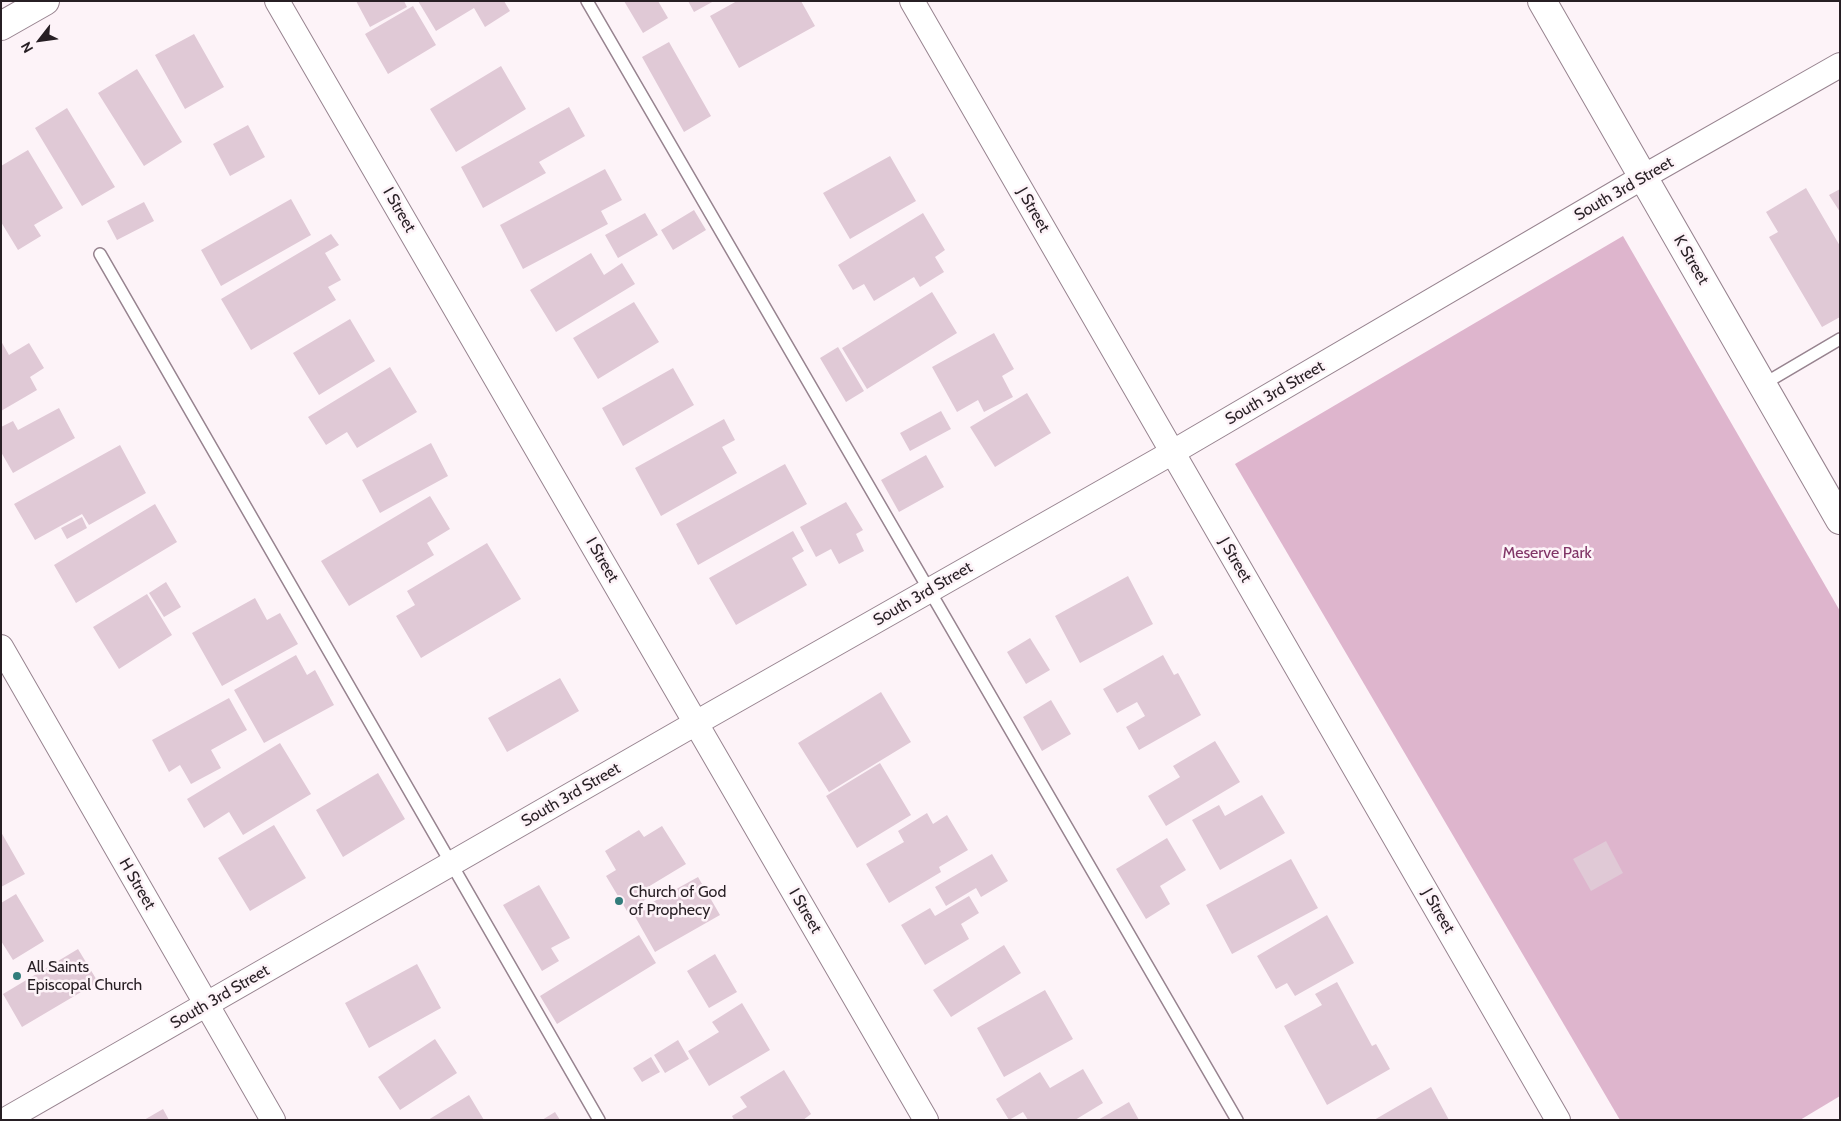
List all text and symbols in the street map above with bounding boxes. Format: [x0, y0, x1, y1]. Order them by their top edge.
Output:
north arrow [15, 15, 65, 65]
text: N [17, 39, 37, 56]
street label: South 3rd Street [1571, 153, 1677, 225]
street label: I Street [378, 184, 420, 236]
street label: J Street [1012, 184, 1054, 236]
street label: K Street [1669, 232, 1713, 288]
street label: South 3rd Street [1222, 357, 1328, 429]
street label: I Street [581, 534, 623, 586]
street label: J Street [1214, 534, 1256, 586]
park label: Meserve Park [1502, 543, 1592, 563]
street label: South 3rd Street [870, 558, 976, 630]
street label: South 3rd Street [518, 759, 624, 831]
street label: H Street [115, 855, 159, 913]
place label: Church of God of Prophecy [629, 882, 726, 920]
street label: I Street [784, 885, 826, 937]
street label: J Street [1417, 885, 1459, 937]
marker: Church of God of Prophecy [613, 895, 625, 907]
place label: All Saints Episcopal Church [27, 957, 142, 995]
street label: South 3rd Street [167, 961, 273, 1033]
marker: All Saints Episcopal Church [11, 970, 23, 982]

